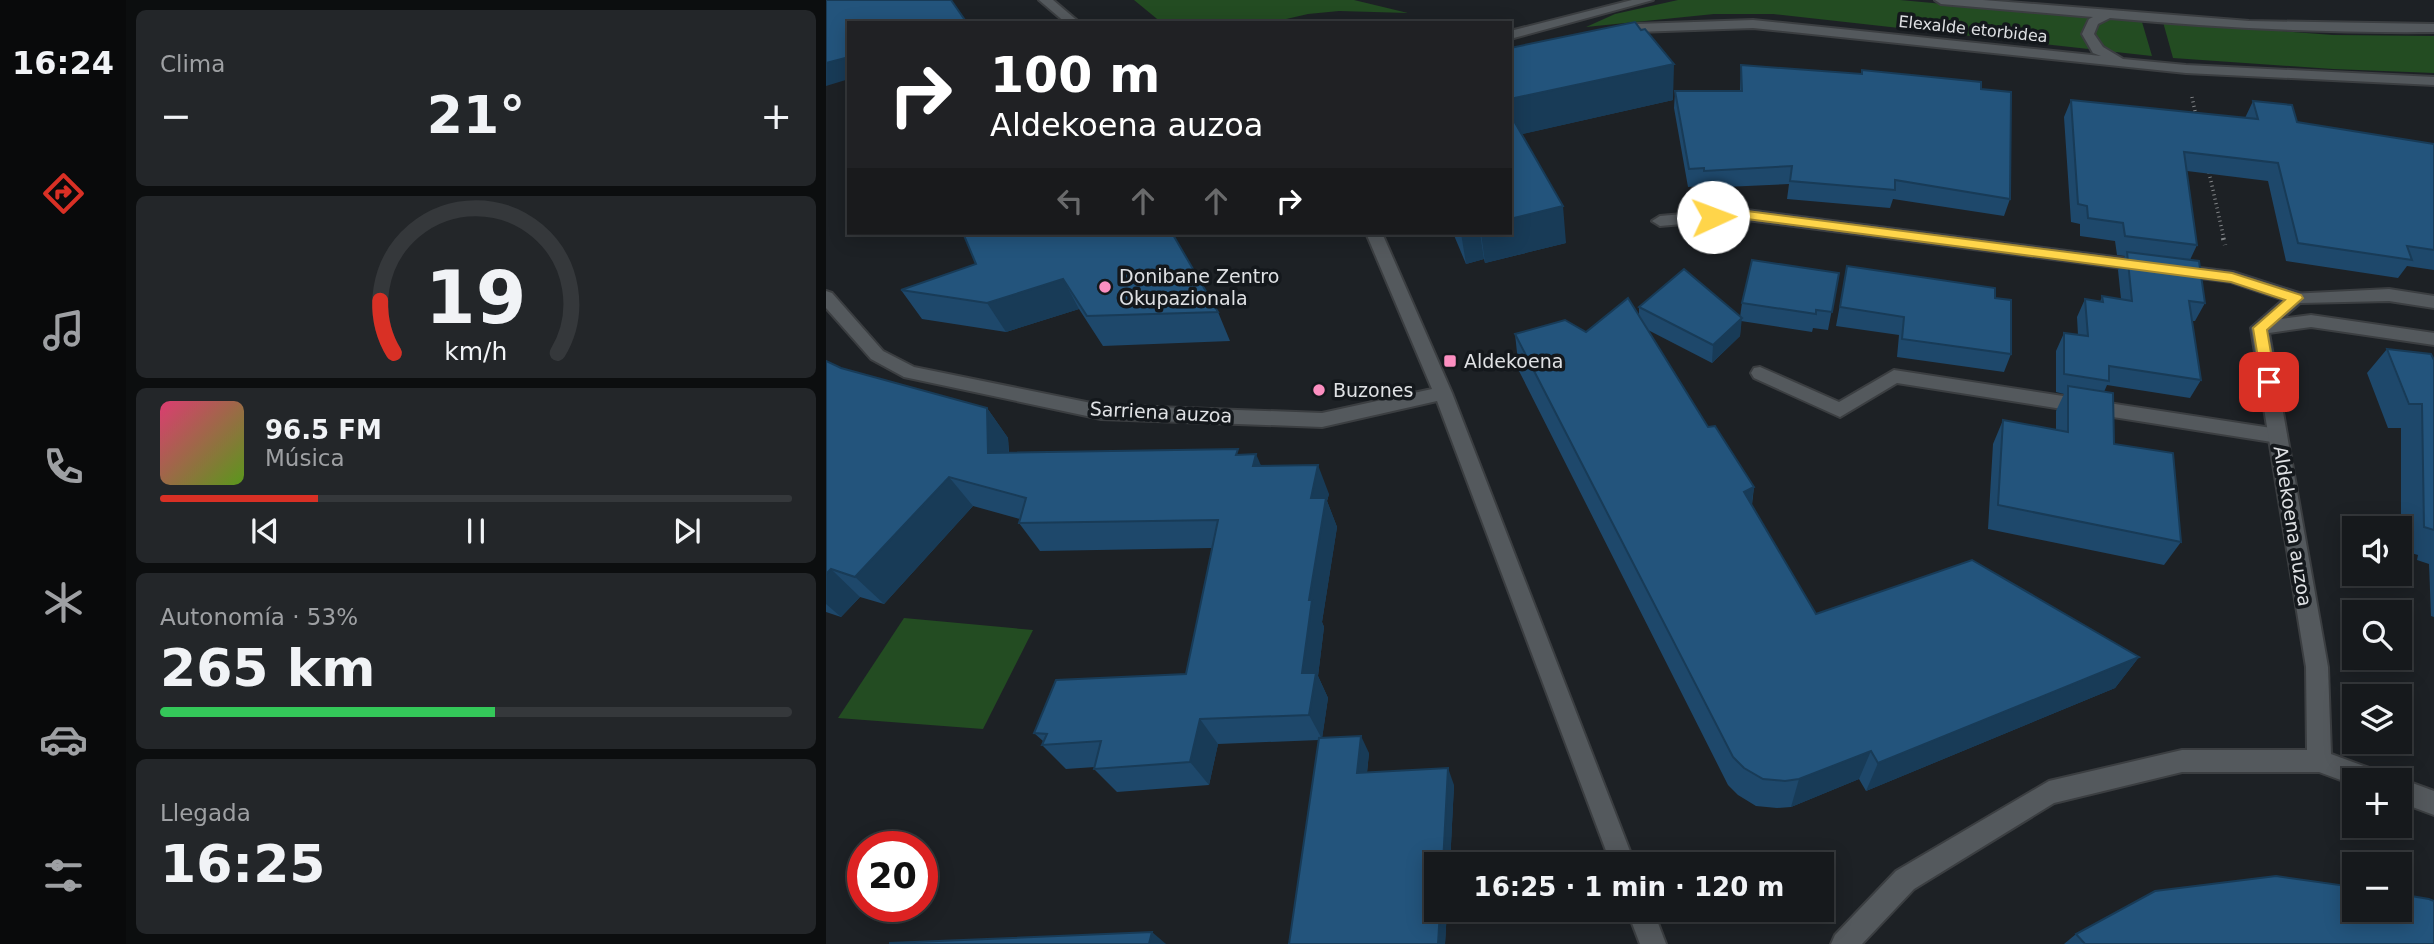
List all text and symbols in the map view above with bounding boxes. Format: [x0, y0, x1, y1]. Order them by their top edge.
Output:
street label: Elexalde etorbidea [1898, 12, 2048, 46]
text: 16:24 [12, 44, 114, 82]
text: 100 m [990, 47, 1160, 104]
icon: right [875, 49, 966, 140]
text: Clima [160, 51, 225, 77]
text: 21° [427, 85, 525, 145]
text: − [160, 94, 192, 138]
text: + [760, 94, 792, 138]
text: Aldekoena auzoa [990, 106, 1263, 144]
icon: directions [39, 169, 88, 218]
position arrow [1676, 180, 1750, 254]
icon: left [1051, 182, 1089, 220]
icon: ahead [1124, 182, 1162, 220]
icon: ahead [1197, 182, 1235, 220]
icon: right [1270, 182, 1308, 220]
text: 19 [425, 255, 527, 340]
place label: Donibane Zentro Okupazionala [1119, 265, 1279, 309]
marker: Donibane Zentro Okupazionala [1097, 279, 1113, 295]
icon: music [39, 306, 88, 355]
text: km/h [444, 336, 508, 365]
place label: Aldekoena [1464, 350, 1563, 372]
pin [2239, 352, 2299, 412]
marker: Aldekoena [1442, 353, 1458, 369]
icon: arrive [2250, 363, 2288, 401]
place label: Buzones [1333, 379, 1413, 401]
marker: Buzones [1311, 382, 1327, 398]
street label: Sarriena auzoa [1089, 397, 1233, 427]
text: 96.5 FM [265, 415, 382, 445]
icon: phone [39, 442, 88, 491]
street label: Aldekoena auzoa [2269, 444, 2317, 608]
text: Música [265, 445, 345, 471]
icon: previous [246, 512, 284, 550]
icon: pause [457, 512, 495, 550]
icon: next [668, 512, 706, 550]
map controls [2342, 516, 2412, 922]
button: sound [2342, 516, 2412, 586]
icon: climate [39, 578, 88, 627]
button: search [2342, 600, 2412, 670]
text: Autonomía · 53% [160, 604, 358, 630]
text: 265 km [160, 638, 375, 698]
button: layers [2342, 684, 2412, 754]
icon: car [39, 715, 88, 764]
button: + [2342, 768, 2412, 838]
text: Llegada [160, 800, 251, 826]
speed limit sign: 20 [847, 831, 938, 922]
text: 16:25 [160, 834, 326, 894]
icon: filters [39, 851, 88, 900]
button: − [2342, 852, 2412, 922]
text: 16:25 · 1 min · 120 m [1474, 872, 1784, 902]

